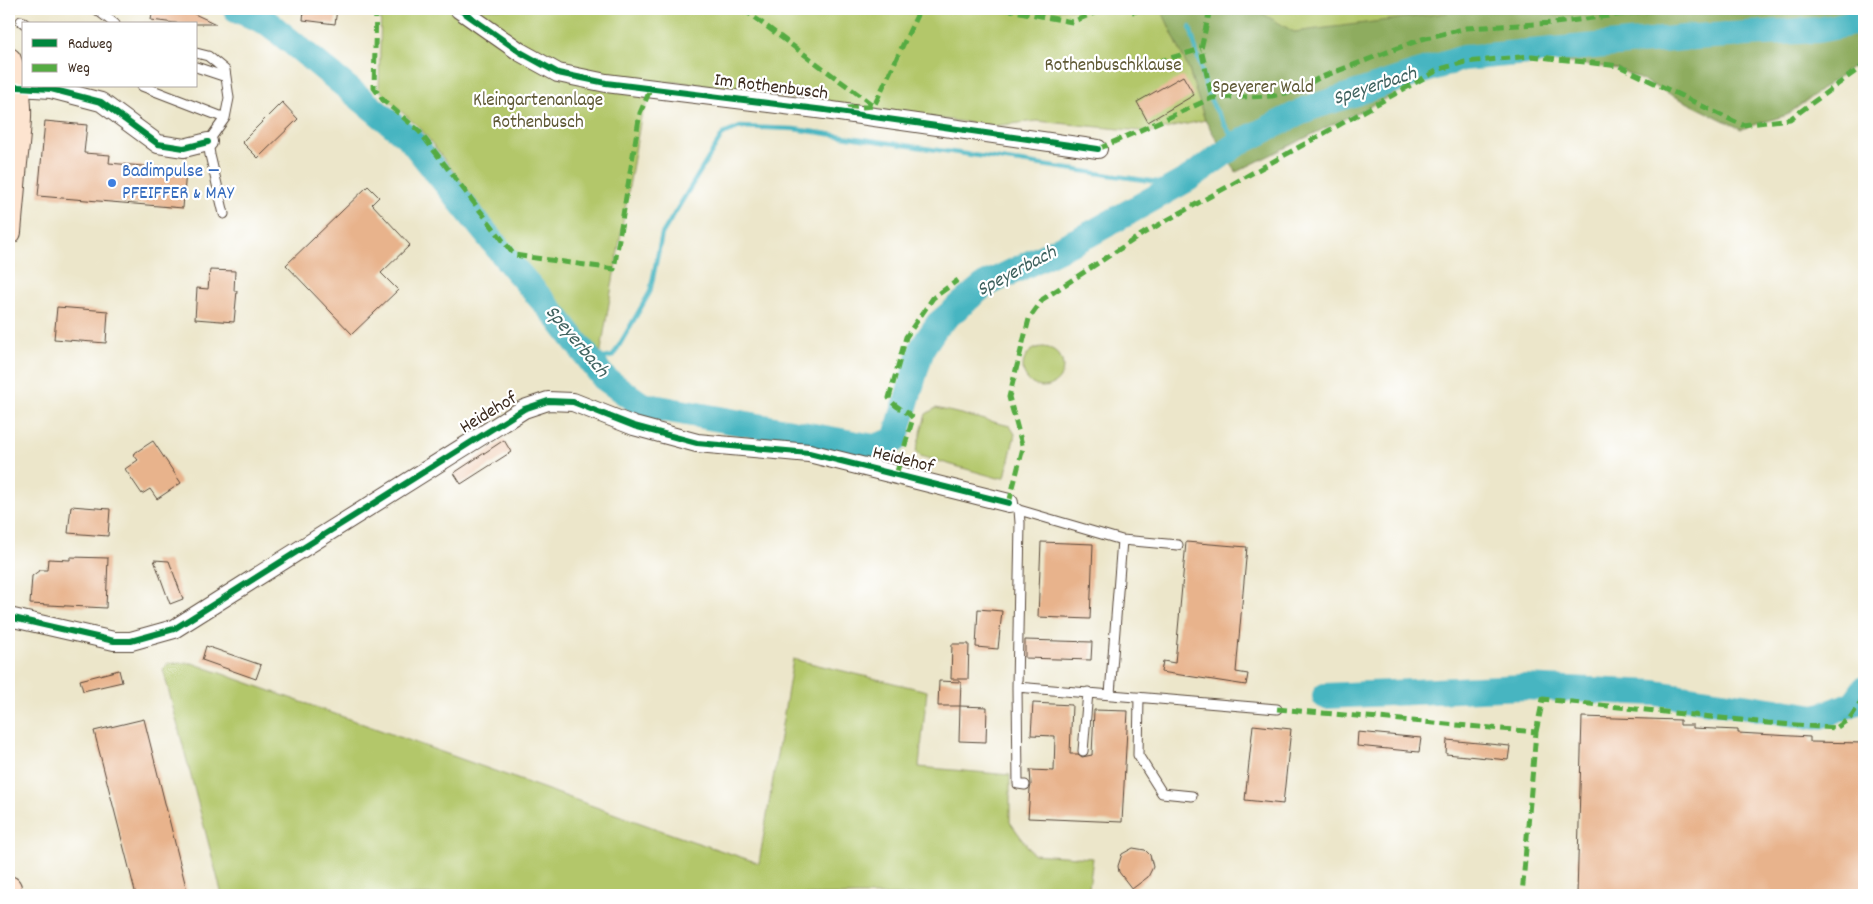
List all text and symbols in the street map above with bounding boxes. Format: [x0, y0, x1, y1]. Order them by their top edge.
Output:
legend [22, 22, 198, 88]
text: Radweg [68, 34, 112, 56]
park label: Rothenbuschklause [1044, 53, 1182, 80]
text: Weg [68, 58, 90, 80]
water label: Speyerbach [1330, 60, 1421, 114]
street label: Im Rothenbusch [712, 68, 830, 108]
park label: Speyerer Wald [1212, 75, 1314, 102]
park label: Kleingartenanlage Rothenbusch [473, 88, 603, 137]
place label: Badimpulse — PFEIFFER & MAY [122, 159, 235, 208]
marker: Badimpulse — PFEIFFER & MAY [106, 177, 118, 189]
water label: Speyerbach [972, 239, 1062, 305]
water label: Speyerbach [538, 300, 615, 385]
street label: Heidehof [455, 386, 524, 442]
street label: Heidehof [869, 440, 938, 482]

